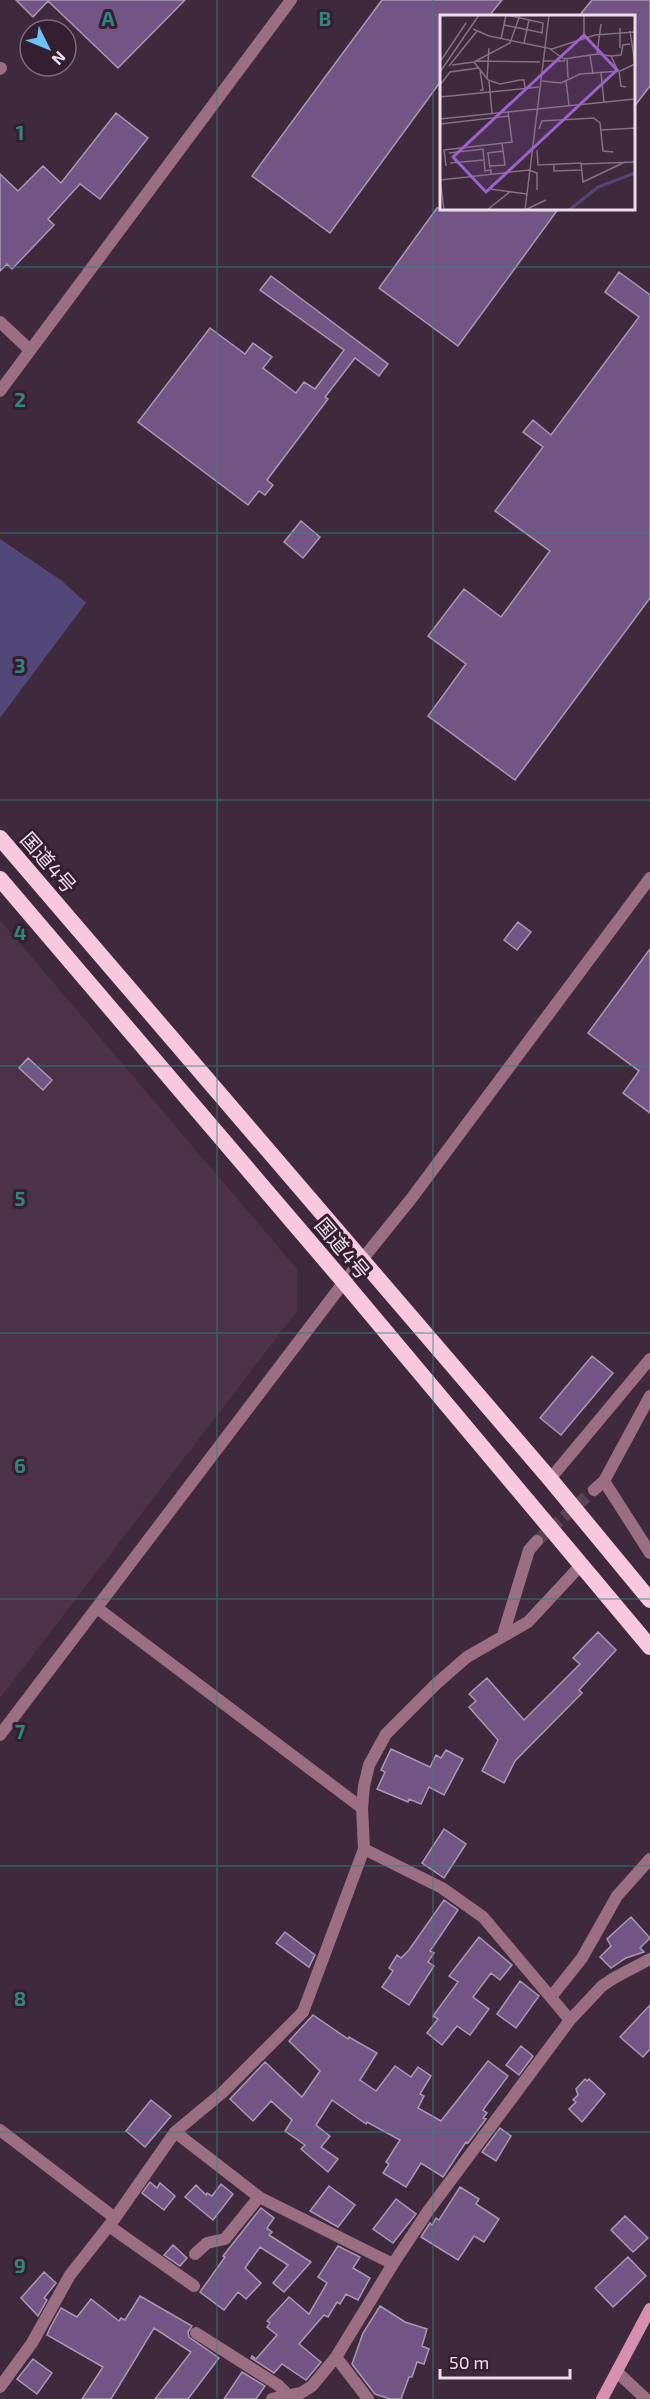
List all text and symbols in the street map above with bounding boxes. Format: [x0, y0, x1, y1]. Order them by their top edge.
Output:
text: A [101, 6, 115, 30]
text: B [319, 6, 331, 30]
inset map [440, 15, 635, 210]
north arrow [18, 18, 78, 78]
text: N [48, 48, 70, 69]
text: 1 [16, 120, 24, 144]
text: 2 [14, 387, 26, 411]
text: 3 [14, 653, 26, 677]
street label: 国道4号 [16, 827, 82, 897]
text: 4 [14, 920, 27, 944]
text: 5 [14, 1186, 26, 1210]
street label: 国道4号 [311, 1213, 375, 1283]
text: 6 [14, 1453, 26, 1477]
text: 7 [15, 1719, 26, 1743]
text: 8 [14, 1986, 26, 2010]
text: 9 [14, 2253, 26, 2277]
scale bar [440, 2342, 570, 2380]
text: 50 m [449, 2351, 489, 2373]

